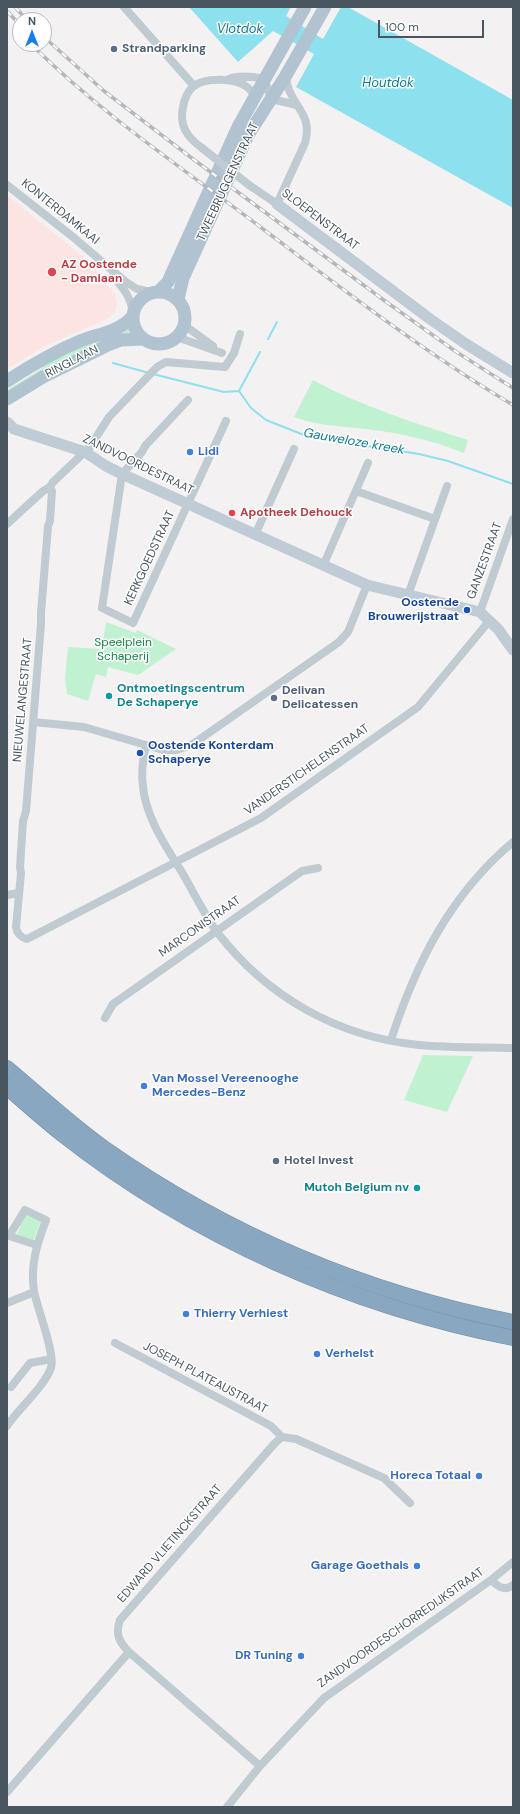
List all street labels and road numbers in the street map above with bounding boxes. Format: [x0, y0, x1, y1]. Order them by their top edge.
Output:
street label: TWEEBRUGGENSTRAAT [194, 120, 262, 244]
street label: KONTERDAMKAAI [18, 176, 102, 248]
street label: SLOEPENSTRAAT [279, 186, 361, 254]
street label: RINGLAAN [43, 342, 101, 382]
street label: ZANDVOORDESTRAAT [80, 432, 196, 498]
street label: KERKGOEDSTRAAT [122, 508, 178, 608]
street label: GANZESTRAAT [464, 520, 506, 602]
street label: NIEUWELANGESTRAAT [10, 637, 36, 763]
street label: VANDERSTICHELENSTRAAT [242, 721, 372, 819]
street label: MARCONISTRAAT [156, 893, 244, 961]
street label: JOSEPH PLATEAUSTRAAT [140, 1339, 270, 1417]
street label: EDWARD VLIETINCKSTRAAT [115, 1482, 225, 1606]
street label: ZANDVOORDESCHORREDIJKSTRAAT [315, 1565, 487, 1691]

